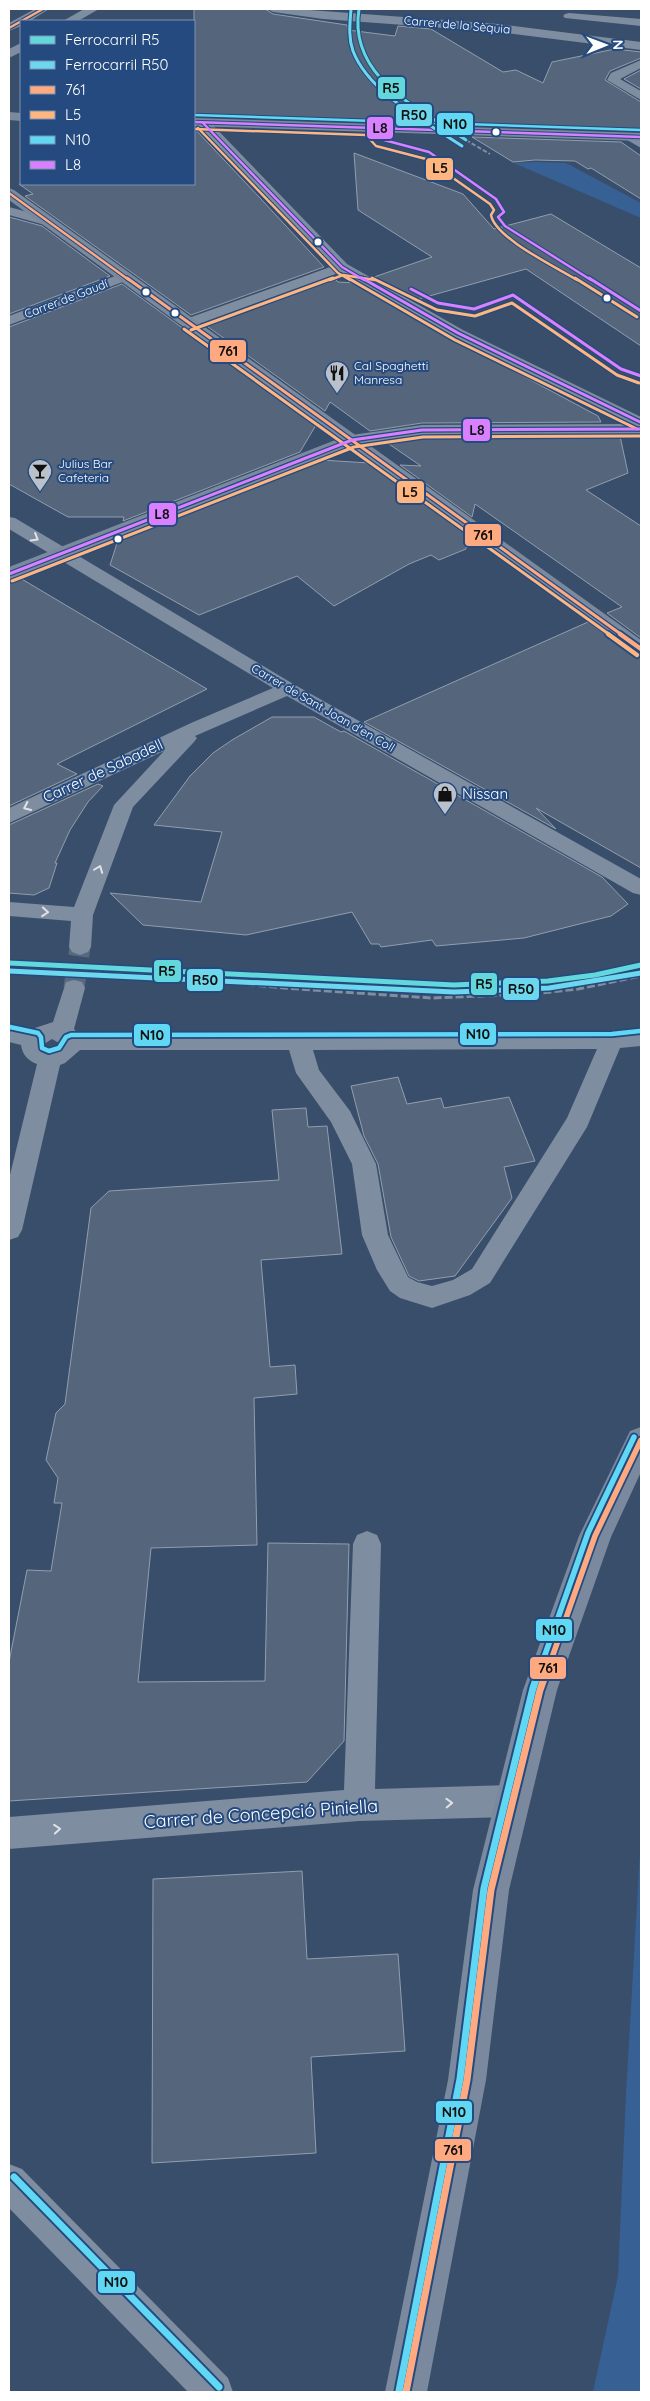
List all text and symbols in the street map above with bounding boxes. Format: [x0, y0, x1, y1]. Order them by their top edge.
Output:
street label: Carrer de la Sèquia [403, 12, 511, 37]
legend [20, 20, 195, 185]
north arrow [580, 20, 630, 70]
text: Ferrocarril R5 [65, 30, 159, 49]
text: N [609, 39, 627, 50]
text: Ferrocarril R50 [65, 55, 168, 74]
line badge: R5 [377, 76, 406, 100]
text: R5 [382, 79, 400, 97]
text: 761 [65, 80, 86, 99]
line badge: R50 [395, 103, 433, 127]
text: L5 [65, 105, 81, 124]
text: R50 [401, 106, 428, 124]
line badge: N10 [436, 112, 474, 136]
text: N10 [443, 115, 468, 133]
line badge: L8 [366, 116, 394, 140]
text: L8 [372, 119, 388, 137]
unlabelled marker [491, 127, 501, 137]
text: N10 [65, 130, 90, 149]
text: L8 [65, 155, 81, 174]
line badge: L5 [425, 157, 454, 181]
text: L5 [432, 159, 448, 177]
unlabelled marker [313, 237, 323, 247]
street label: Carrer de Gaudí [22, 276, 110, 321]
unlabelled marker [141, 287, 151, 297]
unlabelled marker [602, 293, 612, 303]
unlabelled marker [170, 308, 180, 318]
line badge: 761 [209, 339, 247, 363]
text: 761 [218, 342, 238, 360]
place label: Cal Spaghetti Manresa [354, 358, 428, 387]
restaurant icon: Cal Spaghetti Manresa [324, 360, 350, 394]
line badge: L8 [462, 418, 491, 442]
text: L8 [469, 421, 485, 439]
place label: Julius Bar Cafeteria [58, 456, 113, 485]
bar icon: Julius Bar Cafeteria [27, 458, 53, 492]
line badge: L5 [396, 480, 425, 504]
text: L5 [402, 483, 418, 501]
line badge: L8 [148, 502, 177, 526]
text: L8 [154, 505, 170, 523]
line badge: 761 [464, 523, 502, 547]
text: 761 [473, 526, 493, 544]
one-way arrow [30, 531, 39, 541]
unlabelled marker [113, 534, 123, 544]
street label: Carrer de Sant Joan d'en Coll [249, 660, 398, 755]
street label: Carrer de Sabadell [40, 734, 166, 807]
shop icon: Nissan [432, 781, 458, 815]
place label: Nissan [462, 784, 508, 803]
one-way arrow [23, 801, 32, 812]
one-way arrow [93, 865, 104, 874]
one-way arrow [42, 906, 50, 917]
line badge: R5 [153, 959, 182, 983]
text: R5 [158, 962, 176, 980]
line badge: R50 [186, 968, 224, 992]
text: R50 [192, 971, 219, 989]
line badge: R5 [470, 972, 498, 996]
text: R5 [475, 975, 493, 993]
line badge: R50 [502, 977, 540, 1001]
text: R50 [508, 980, 535, 998]
line badge: N10 [459, 1022, 497, 1046]
line badge: N10 [133, 1023, 171, 1047]
text: N10 [466, 1025, 491, 1043]
text: N10 [140, 1026, 165, 1044]
line badge: N10 [535, 1618, 573, 1642]
text: N10 [542, 1621, 567, 1639]
line badge: 761 [529, 1656, 567, 1680]
text: 761 [538, 1659, 558, 1677]
street label: Carrer de Concepció Piniella [143, 1794, 379, 1833]
one-way arrow [446, 1798, 454, 1808]
one-way arrow [54, 1824, 62, 1835]
line badge: N10 [435, 2100, 473, 2124]
text: N10 [442, 2103, 467, 2121]
line badge: 761 [434, 2138, 472, 2162]
text: 761 [443, 2141, 463, 2159]
line badge: N10 [97, 2270, 136, 2294]
text: N10 [104, 2273, 129, 2291]

